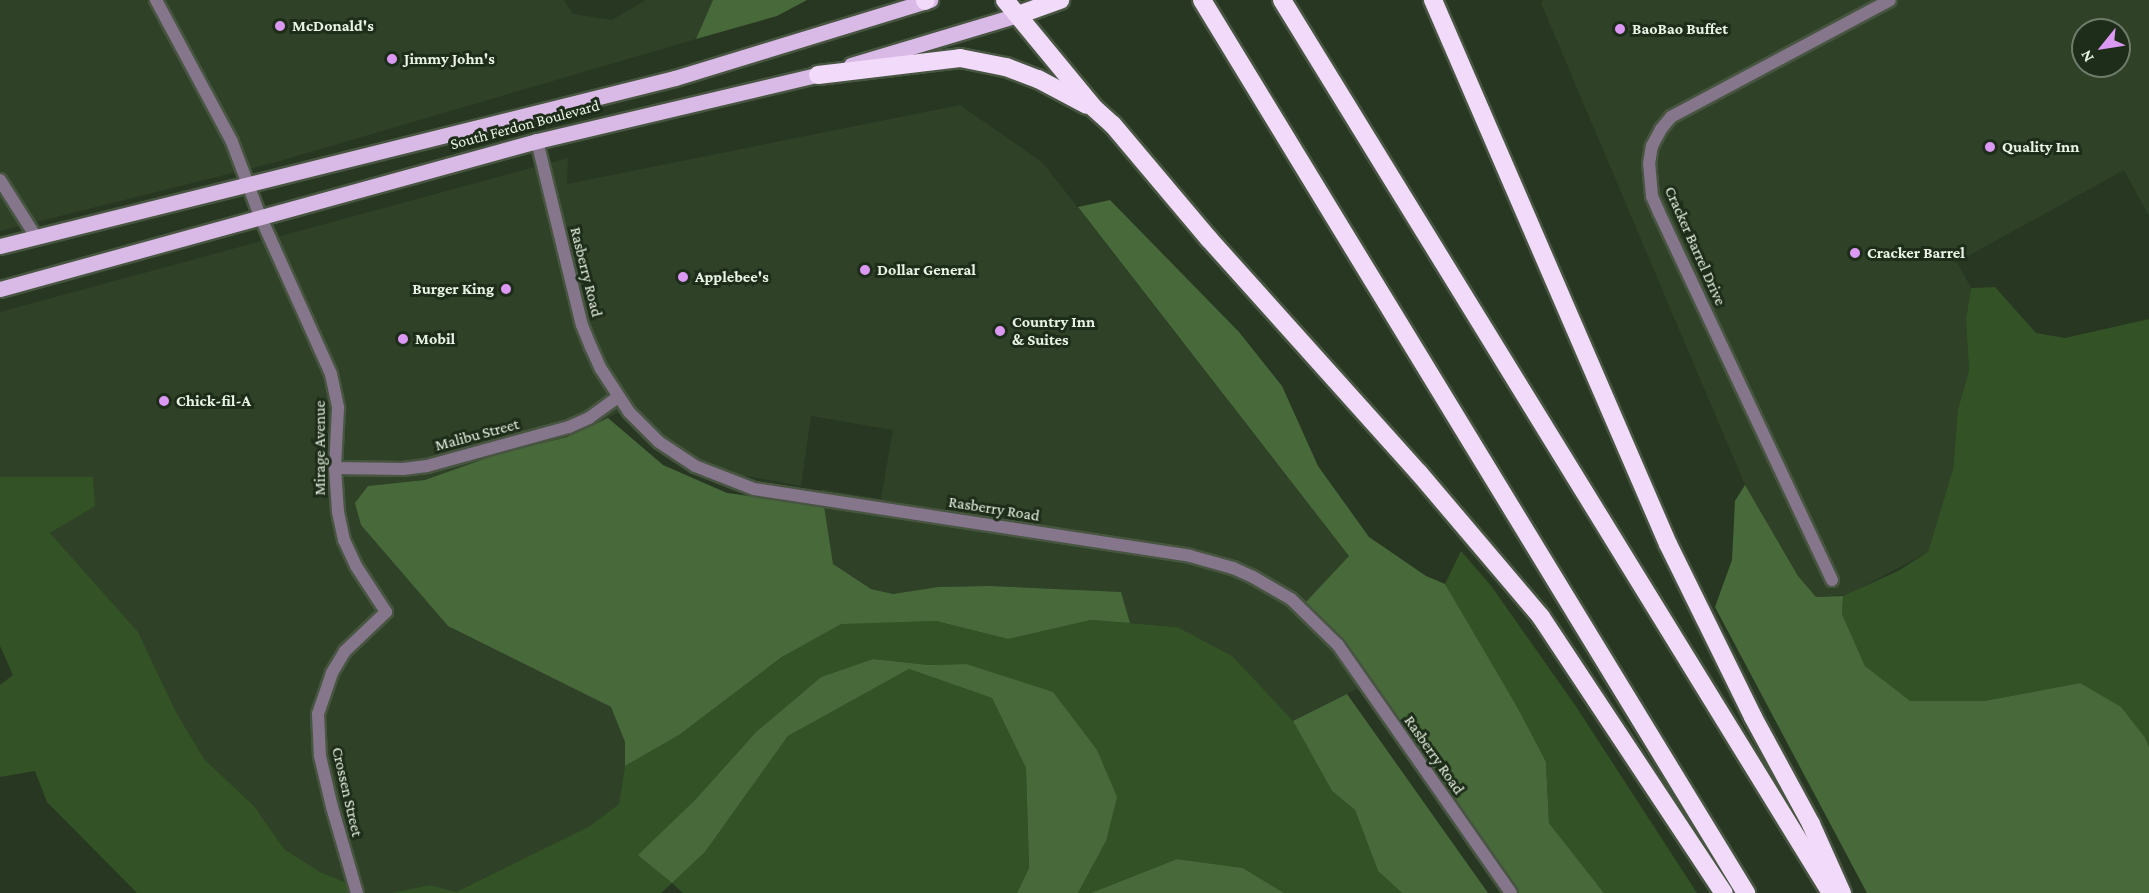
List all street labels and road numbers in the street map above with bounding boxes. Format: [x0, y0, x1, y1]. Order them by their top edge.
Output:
street label: South Ferdon Boulevard [448, 96, 602, 154]
street label: Cracker Barrel Drive [1660, 184, 1730, 308]
street label: Rasberry Road [566, 225, 606, 319]
street label: Mirage Avenue [310, 400, 330, 496]
street label: Malibu Street [433, 415, 521, 455]
street label: Rasberry Road [947, 492, 1041, 526]
street label: Rasberry Road [1400, 712, 1468, 798]
street label: Crossen Street [327, 745, 367, 839]

